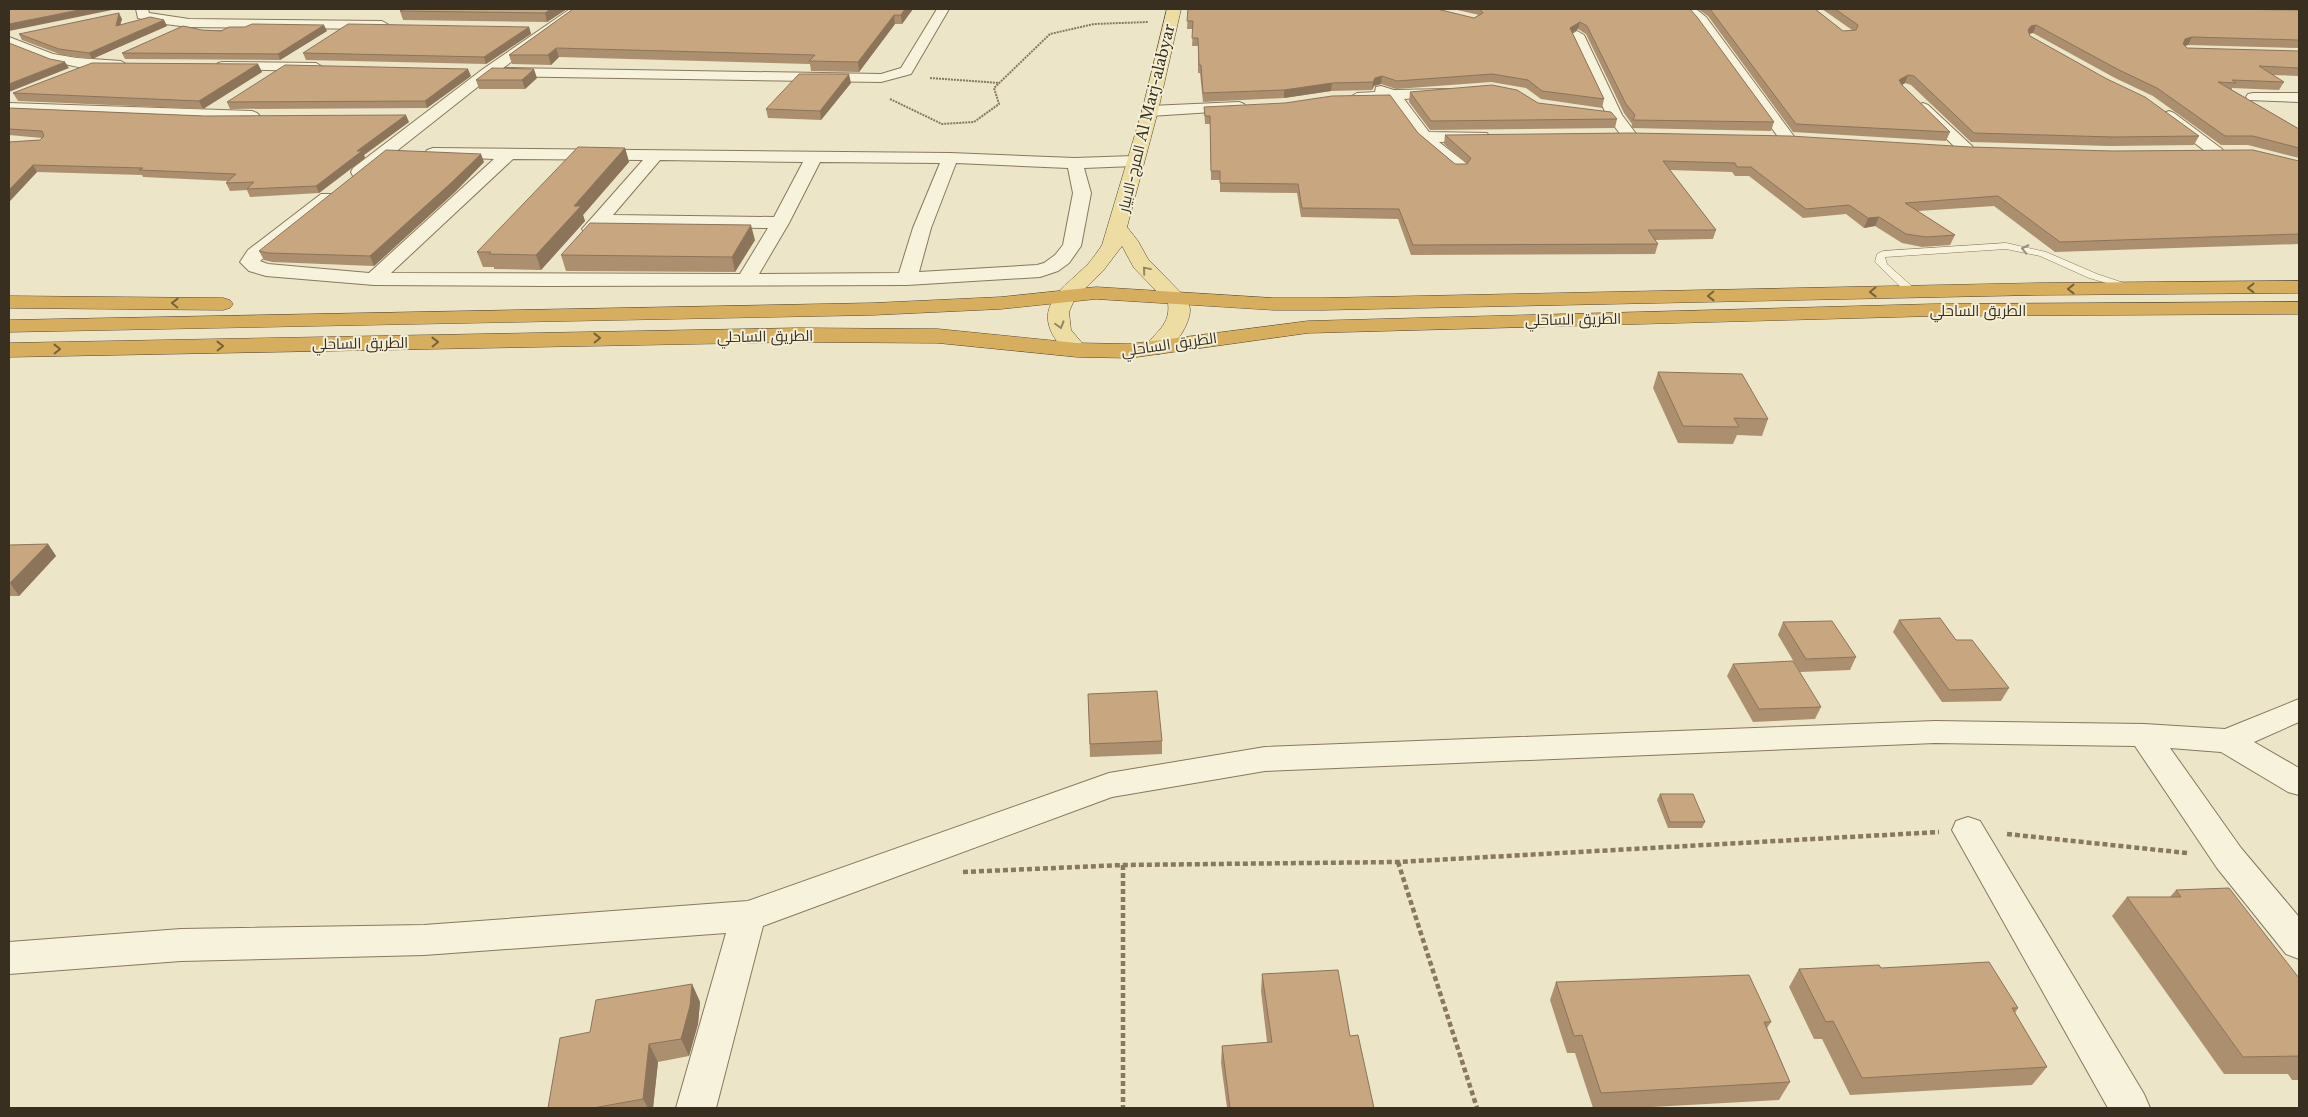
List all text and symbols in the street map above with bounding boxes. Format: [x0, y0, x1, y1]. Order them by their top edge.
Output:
street label: المرج-الابيار Al Marj-alabyar [1113, 21, 1181, 216]
one-way arrow [2021, 245, 2030, 255]
one-way arrow [1142, 266, 1151, 275]
one-way arrow [2246, 283, 2254, 293]
one-way arrow [2066, 284, 2074, 294]
one-way arrow [1869, 287, 1877, 298]
one-way arrow [1706, 291, 1714, 301]
one-way arrow [171, 298, 179, 308]
street label: الطريق الساحلي [1930, 301, 2026, 323]
street label: الطريق الساحلي [1525, 309, 1621, 332]
one-way arrow [1054, 321, 1065, 329]
street label: الطريق الساحلي [717, 326, 813, 349]
street label: الطريق الساحلي [1120, 328, 1218, 363]
street label: الطريق الساحلي [312, 333, 408, 356]
one-way arrow [594, 333, 602, 344]
one-way arrow [431, 336, 439, 347]
one-way arrow [216, 341, 224, 351]
one-way arrow [54, 344, 62, 354]

